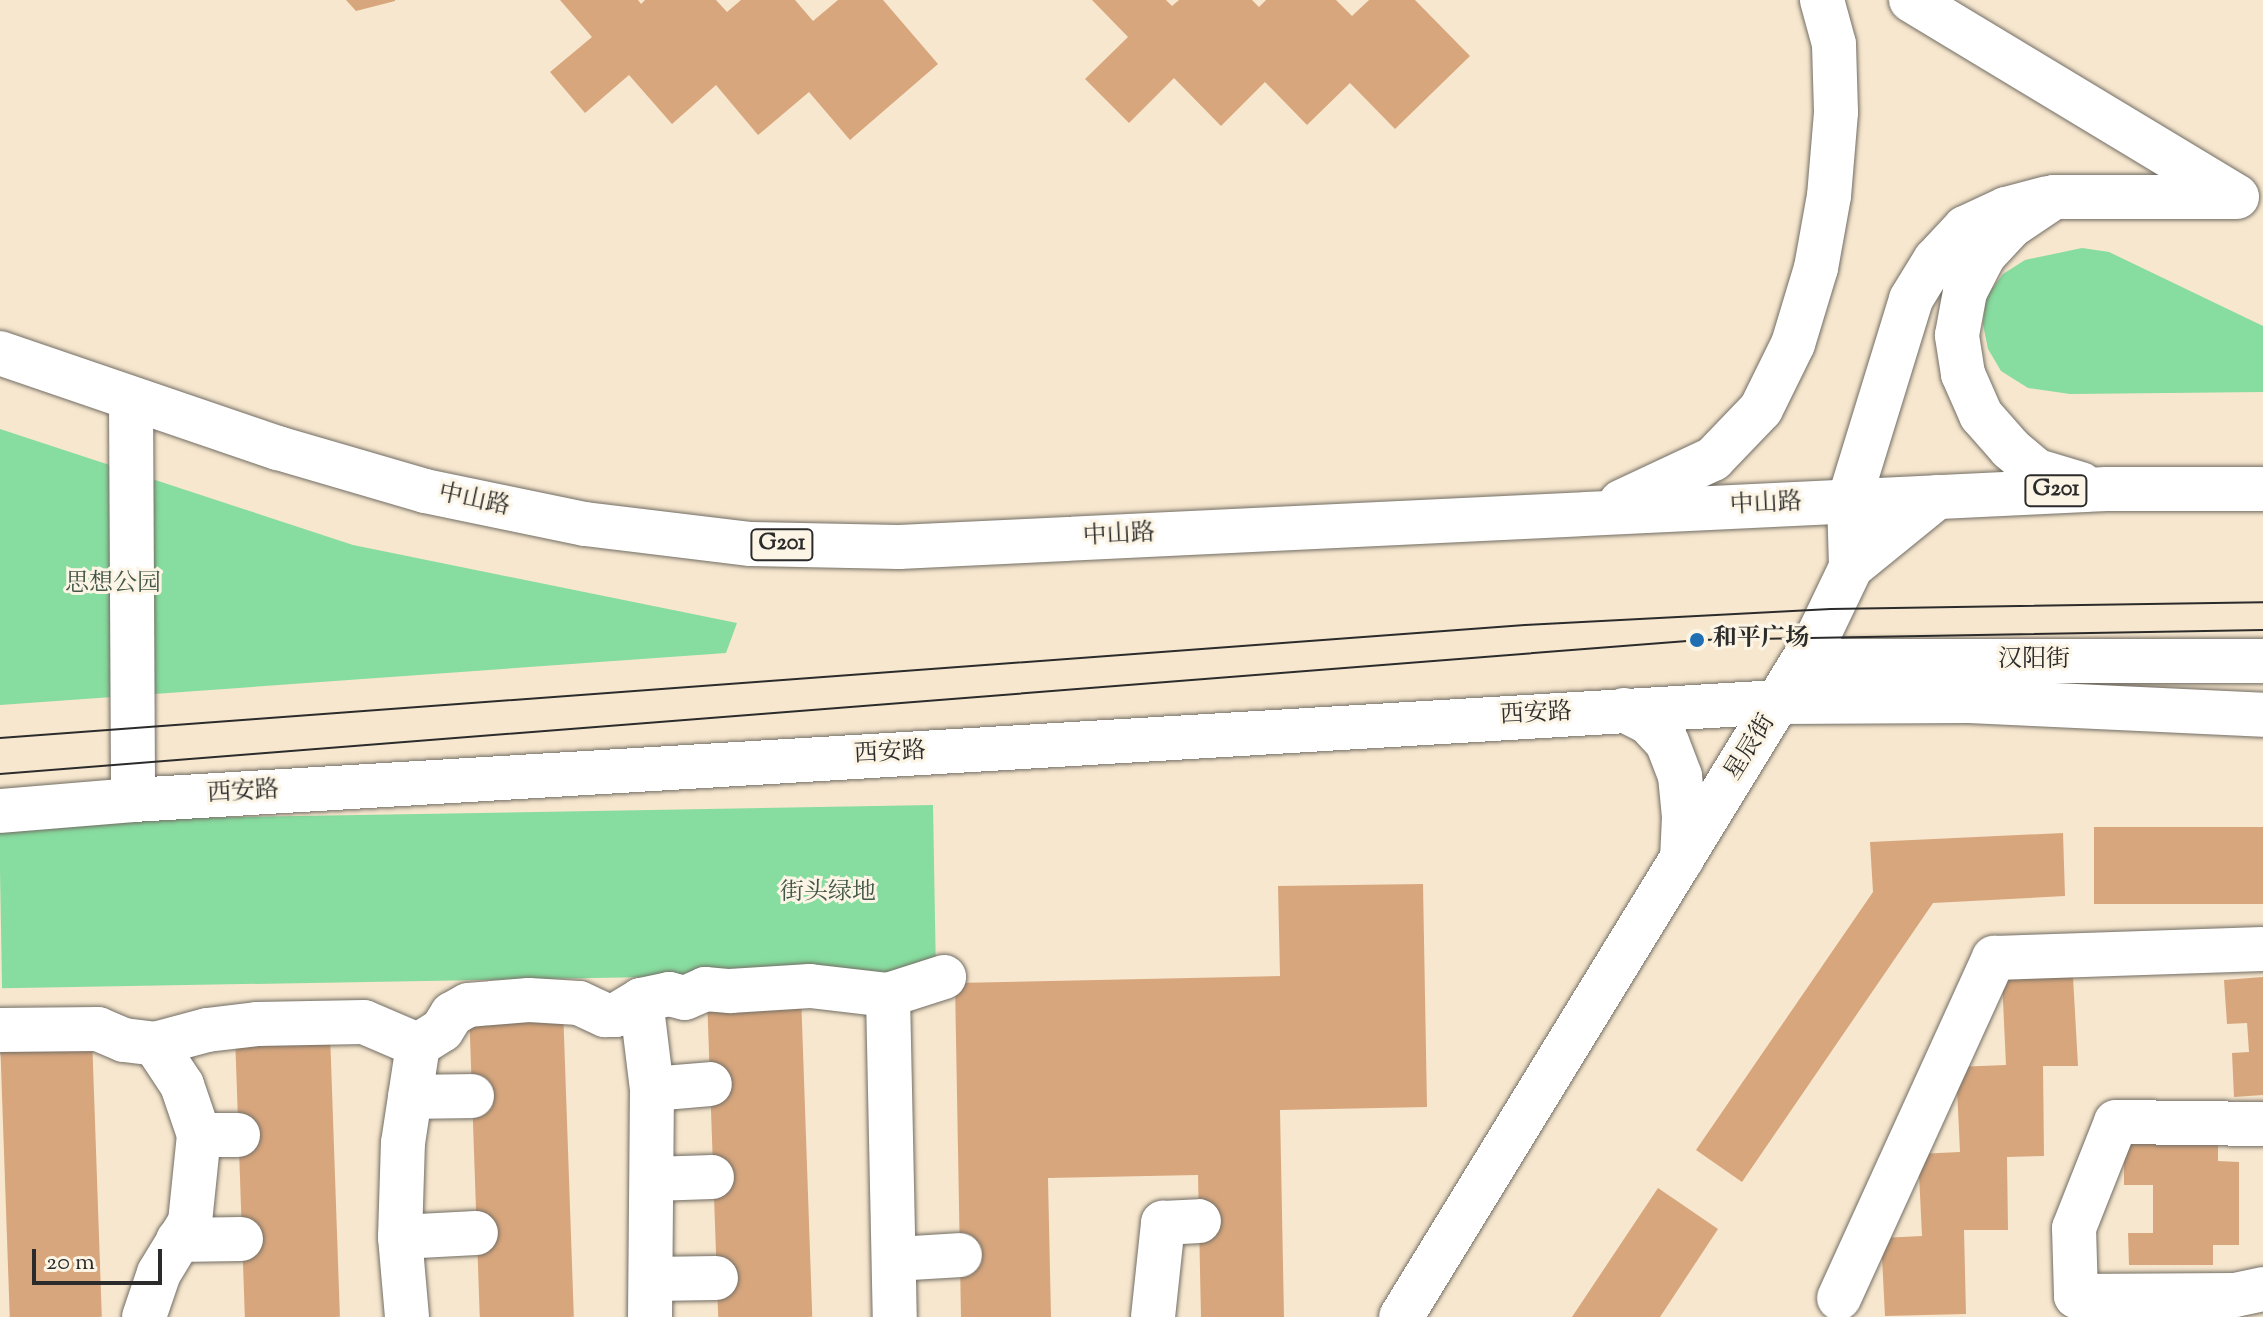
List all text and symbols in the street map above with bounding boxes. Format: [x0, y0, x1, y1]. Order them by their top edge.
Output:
road number: G201 [2024, 473, 2088, 509]
street label: 中山路 [436, 479, 512, 523]
street label: 中山路 [1729, 489, 1803, 521]
street label: 中山路 [1082, 520, 1156, 552]
road number: G201 [750, 527, 814, 563]
park label: 思想公园 [65, 571, 161, 599]
place label: 和平广场 [1713, 626, 1809, 654]
marker: 和平广场 [1688, 631, 1706, 649]
street label: 汉阳街 [1998, 647, 2070, 675]
street label: 西安路 [1499, 699, 1573, 731]
street label: 星辰街 [1720, 710, 1782, 786]
street label: 西安路 [853, 738, 927, 770]
street label: 西安路 [206, 777, 280, 809]
park label: 街头绿地 [780, 880, 876, 908]
scale bar [36, 1233, 166, 1283]
text: 20 m [46, 1246, 95, 1280]

